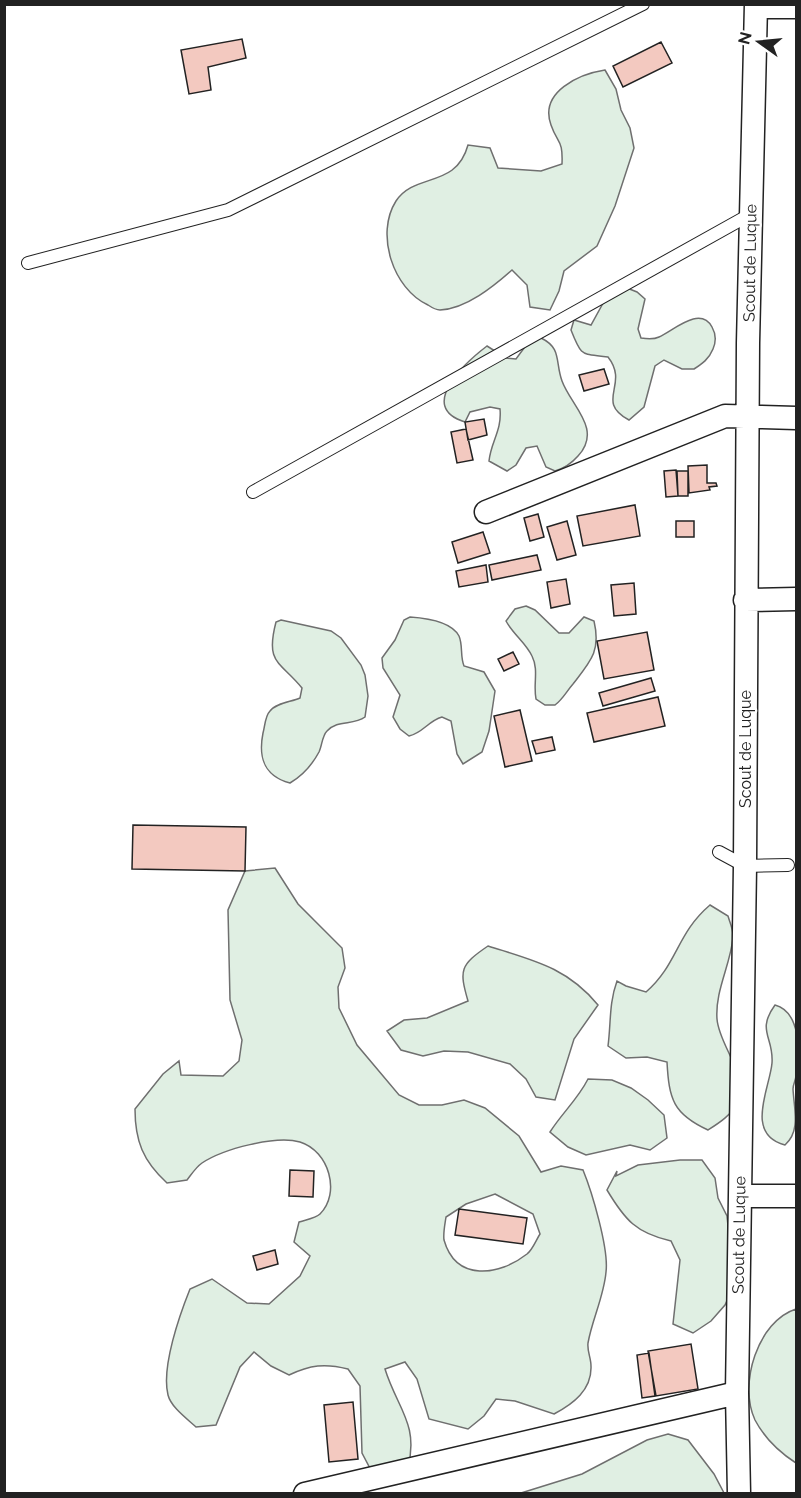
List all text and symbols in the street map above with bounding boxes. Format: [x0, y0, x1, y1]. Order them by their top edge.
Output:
north arrow [729, 12, 789, 72]
text: N [734, 30, 756, 47]
street label: Scout de Luque [739, 204, 761, 322]
street label: Scout de Luque [736, 690, 755, 808]
street label: Scout de Luque [728, 1176, 750, 1294]

